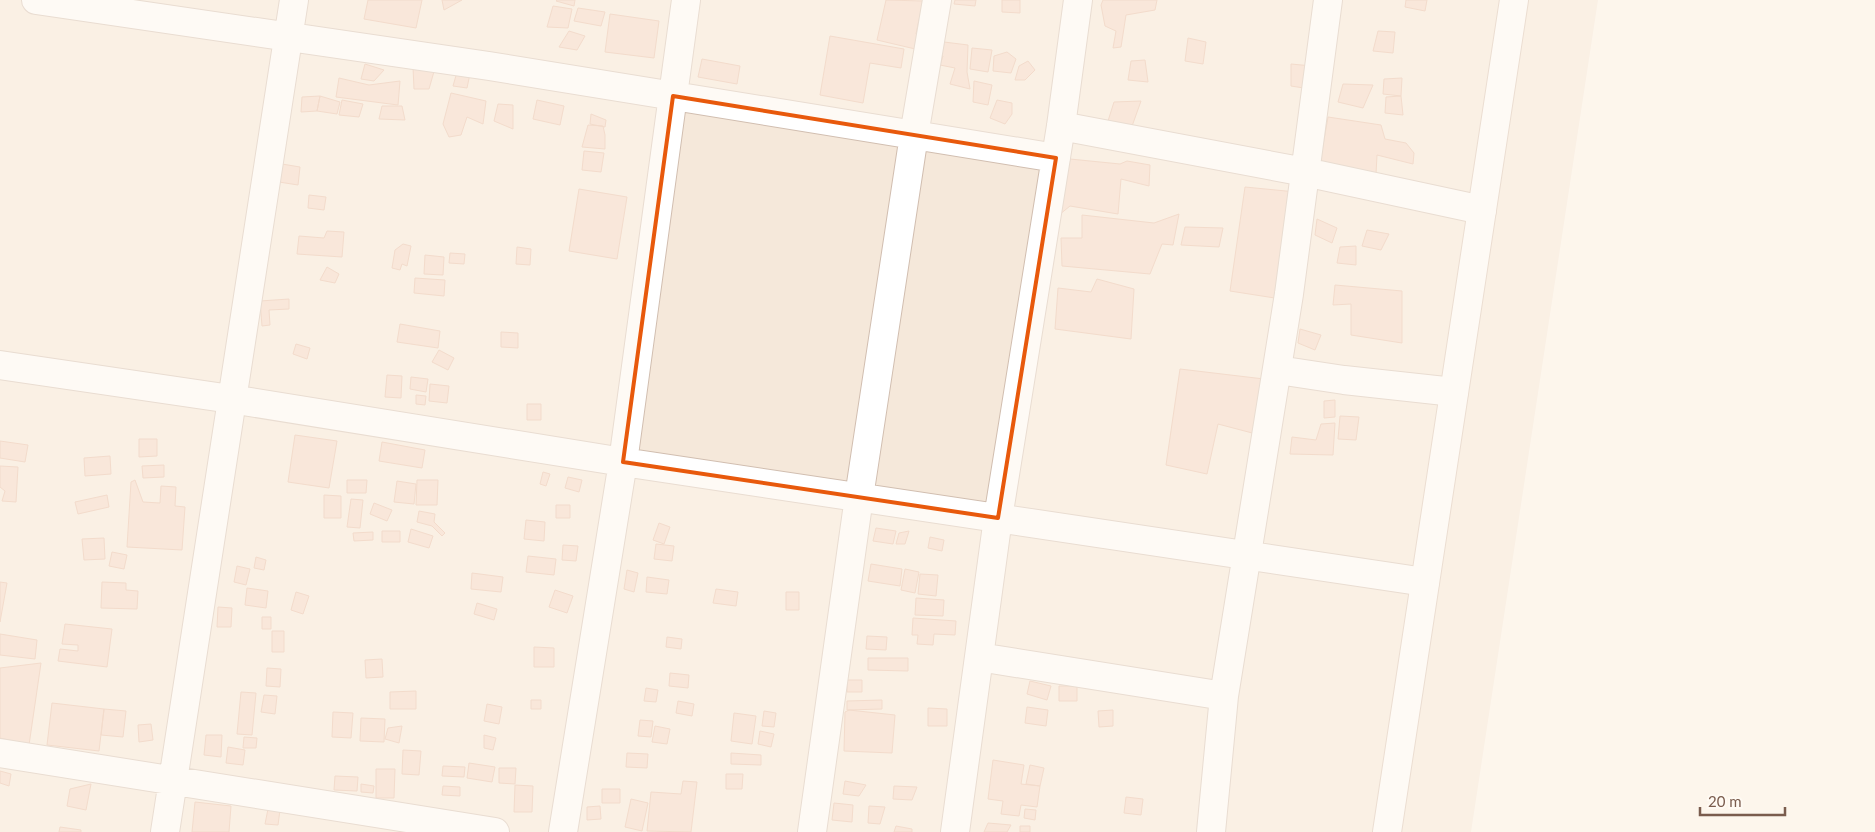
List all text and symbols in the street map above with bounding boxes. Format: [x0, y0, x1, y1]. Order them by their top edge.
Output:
scale bar [1700, 784, 1785, 816]
text: 20 m [1708, 792, 1742, 810]

